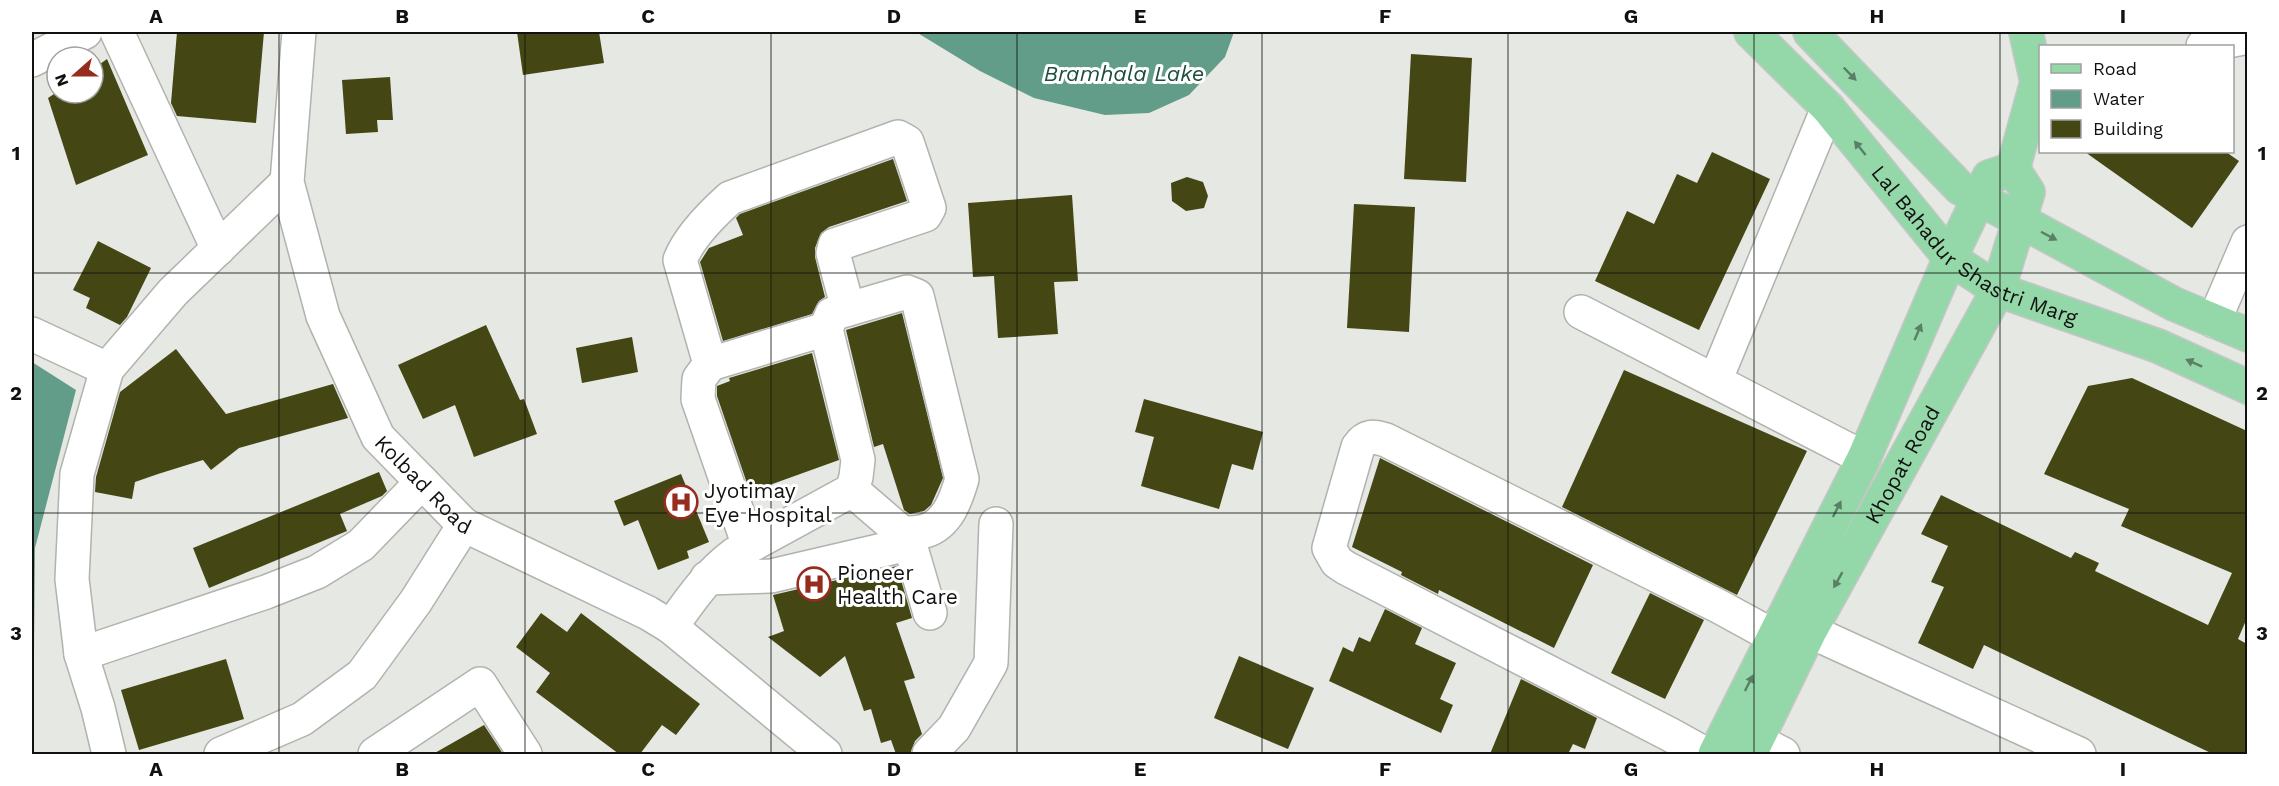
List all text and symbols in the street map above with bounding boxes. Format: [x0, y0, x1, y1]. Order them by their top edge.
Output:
text: A [149, 4, 163, 28]
text: B [395, 4, 409, 28]
text: C [641, 4, 655, 28]
text: D [887, 4, 901, 28]
text: E [1134, 4, 1146, 28]
text: F [1379, 4, 1391, 28]
text: G [1624, 4, 1638, 28]
text: H [1870, 4, 1884, 28]
text: I [2120, 4, 2126, 28]
north arrow [45, 45, 105, 105]
legend [2039, 45, 2234, 153]
text: Road [2093, 58, 2137, 79]
water label: Bramhala Lake [1044, 61, 1204, 86]
one-way arrow [1843, 66, 1857, 80]
text: N [50, 71, 72, 89]
text: Water [2093, 88, 2145, 109]
text: Building [2093, 118, 2163, 139]
one-way arrow [1854, 140, 1867, 155]
text: 1 [12, 141, 20, 165]
text: 1 [2258, 141, 2266, 165]
street label: Lal Bahadur Shastri Marg [1867, 160, 2082, 330]
one-way arrow [2040, 231, 2057, 241]
one-way arrow [1913, 322, 1923, 340]
one-way arrow [2186, 358, 2203, 367]
text: 2 [10, 381, 22, 405]
text: 2 [2256, 381, 2268, 405]
street label: Khopat Road [1859, 401, 1944, 528]
street label: Kolbad Road [370, 429, 476, 539]
place label: Jyotimay Eye Hospital [704, 478, 832, 527]
hospital icon: Jyotimay Eye Hospital [663, 484, 699, 520]
one-way arrow [1832, 500, 1842, 518]
place label: Pioneer Health Care [837, 560, 958, 609]
hospital icon: Pioneer Health Care [796, 566, 832, 602]
one-way arrow [1833, 572, 1843, 589]
text: 3 [10, 621, 22, 645]
text: 3 [2256, 621, 2268, 645]
one-way arrow [1744, 674, 1754, 691]
text: A [149, 757, 163, 781]
text: B [395, 757, 409, 781]
text: C [641, 757, 655, 781]
text: D [887, 757, 901, 781]
text: E [1134, 757, 1146, 781]
text: F [1379, 757, 1391, 781]
text: G [1624, 757, 1638, 781]
text: H [1870, 757, 1884, 781]
text: I [2120, 757, 2126, 781]

